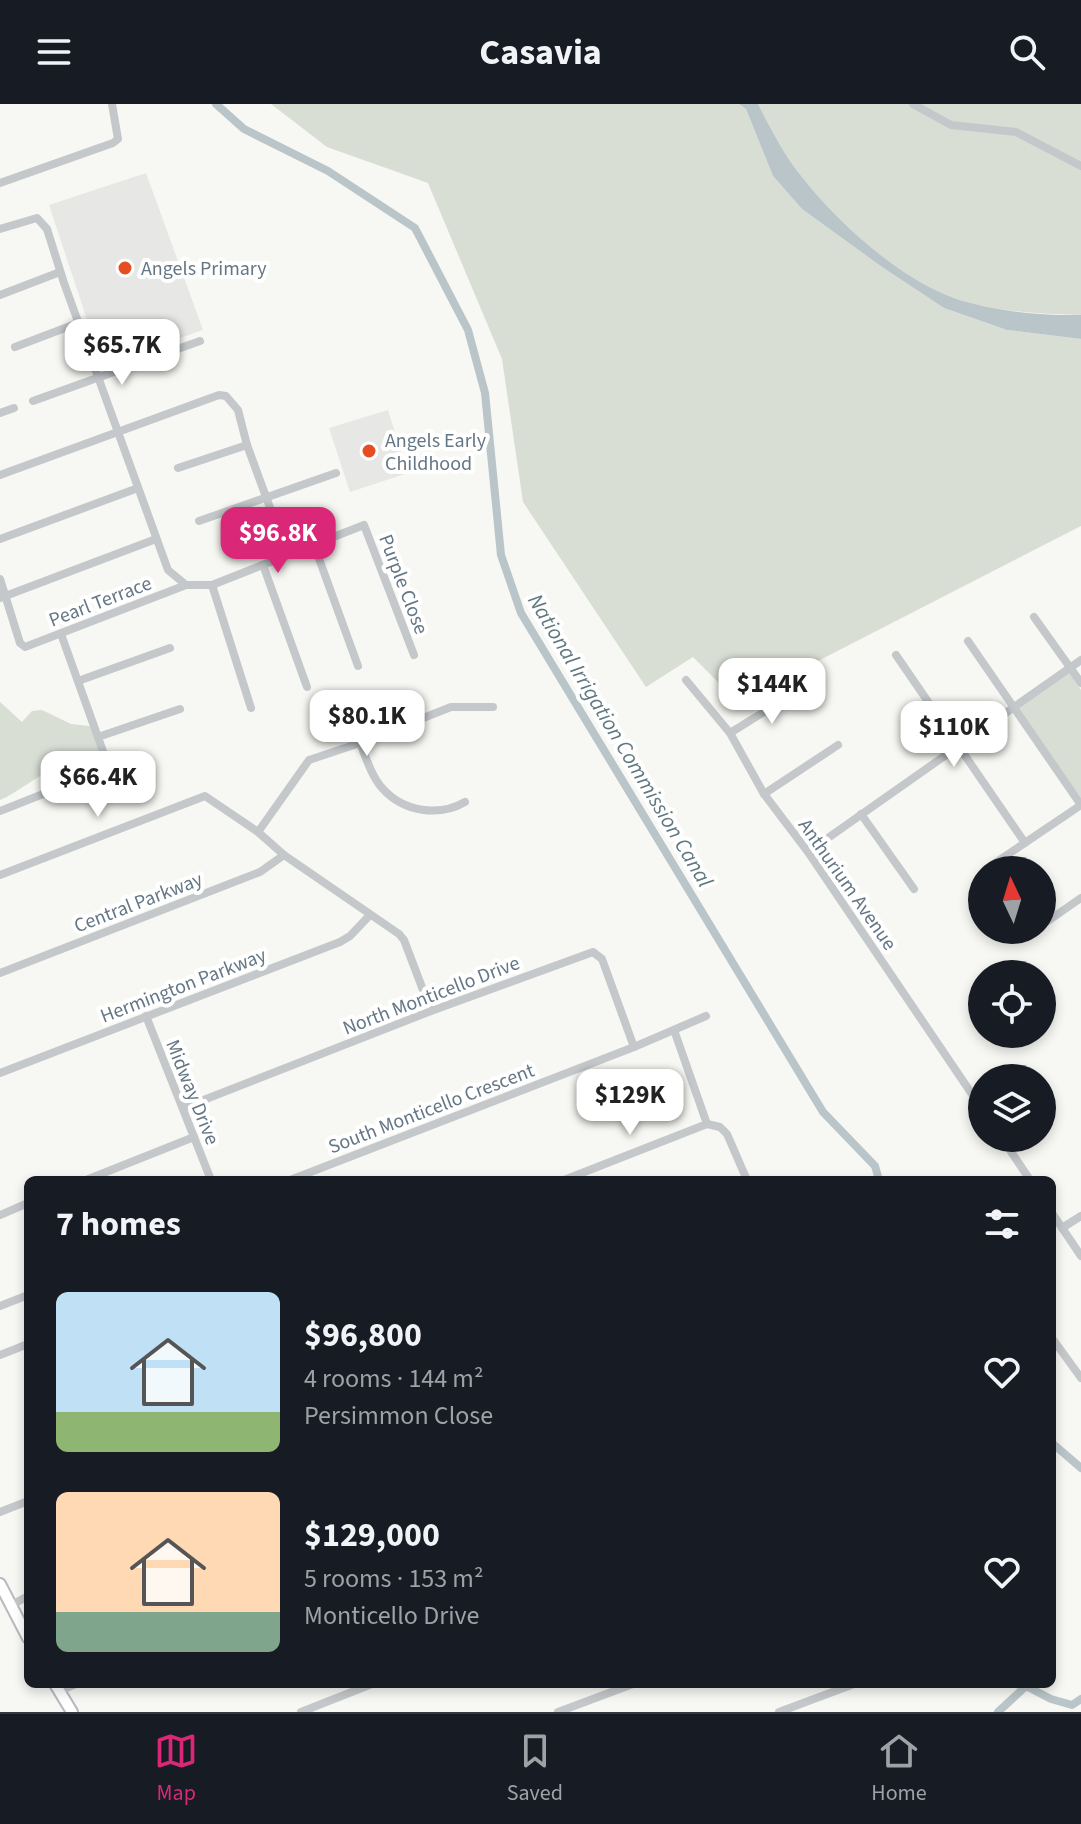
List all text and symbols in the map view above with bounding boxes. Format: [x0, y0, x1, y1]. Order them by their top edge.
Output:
text: Casavia [479, 27, 602, 78]
icon: menu [32, 30, 76, 74]
icon: search [1005, 30, 1049, 74]
place label: Angels Primary [141, 255, 267, 283]
marker: Angels Primary [116, 259, 134, 277]
pin: $65.7K [57, 319, 187, 387]
text: $65.7K [83, 326, 161, 363]
place label: Angels Early Childhood [385, 427, 487, 478]
marker: Angels Early Childhood [360, 442, 378, 460]
pin: $96.8K [213, 507, 343, 575]
text: $96.8K [239, 514, 317, 551]
street label: Purple Close [371, 530, 435, 638]
street label: Pearl Terrace [45, 569, 156, 634]
water label: National Irrigation Commission Canal [519, 588, 721, 894]
pin: $144K [716, 658, 828, 726]
text: $144K [737, 665, 807, 702]
pin: $80.1K [302, 690, 432, 758]
text: $80.1K [328, 697, 406, 734]
pin: $110K [898, 701, 1010, 769]
text: $110K [919, 708, 989, 745]
pin: $66.4K [33, 751, 163, 819]
text: $66.4K [59, 758, 137, 795]
street label: Anthurium Avenue [791, 813, 903, 956]
north arrow [968, 856, 1056, 944]
map controls [968, 856, 1056, 1152]
street label: Central Parkway [70, 865, 207, 940]
street label: Hermington Parkway [96, 941, 271, 1030]
street label: North Monticello Drive [339, 949, 524, 1043]
button: locate [968, 960, 1056, 1048]
street label: Midway Drive [158, 1035, 226, 1149]
street label: South Monticello Crescent [324, 1057, 539, 1161]
button: layers [968, 1064, 1056, 1152]
pin: $129K [574, 1069, 686, 1137]
text: $129K [595, 1076, 665, 1113]
text: 7 homes [56, 1200, 181, 1249]
icon: filters [980, 1202, 1024, 1246]
text: $96,800 [304, 1311, 422, 1360]
icon: home [120, 1324, 216, 1420]
icon: heart [980, 1350, 1024, 1394]
text: 4 rooms · 144 m² [304, 1360, 483, 1397]
text: Persimmon Close [304, 1397, 493, 1434]
text: $129,000 [304, 1511, 440, 1560]
icon: home [120, 1524, 216, 1620]
icon: heart [980, 1550, 1024, 1594]
text: 5 rooms · 153 m² [304, 1560, 483, 1597]
text: Monticello Drive [304, 1597, 480, 1634]
tab: Map [154, 1729, 198, 1809]
tab: Saved [507, 1729, 563, 1809]
tab: Home [871, 1729, 927, 1809]

